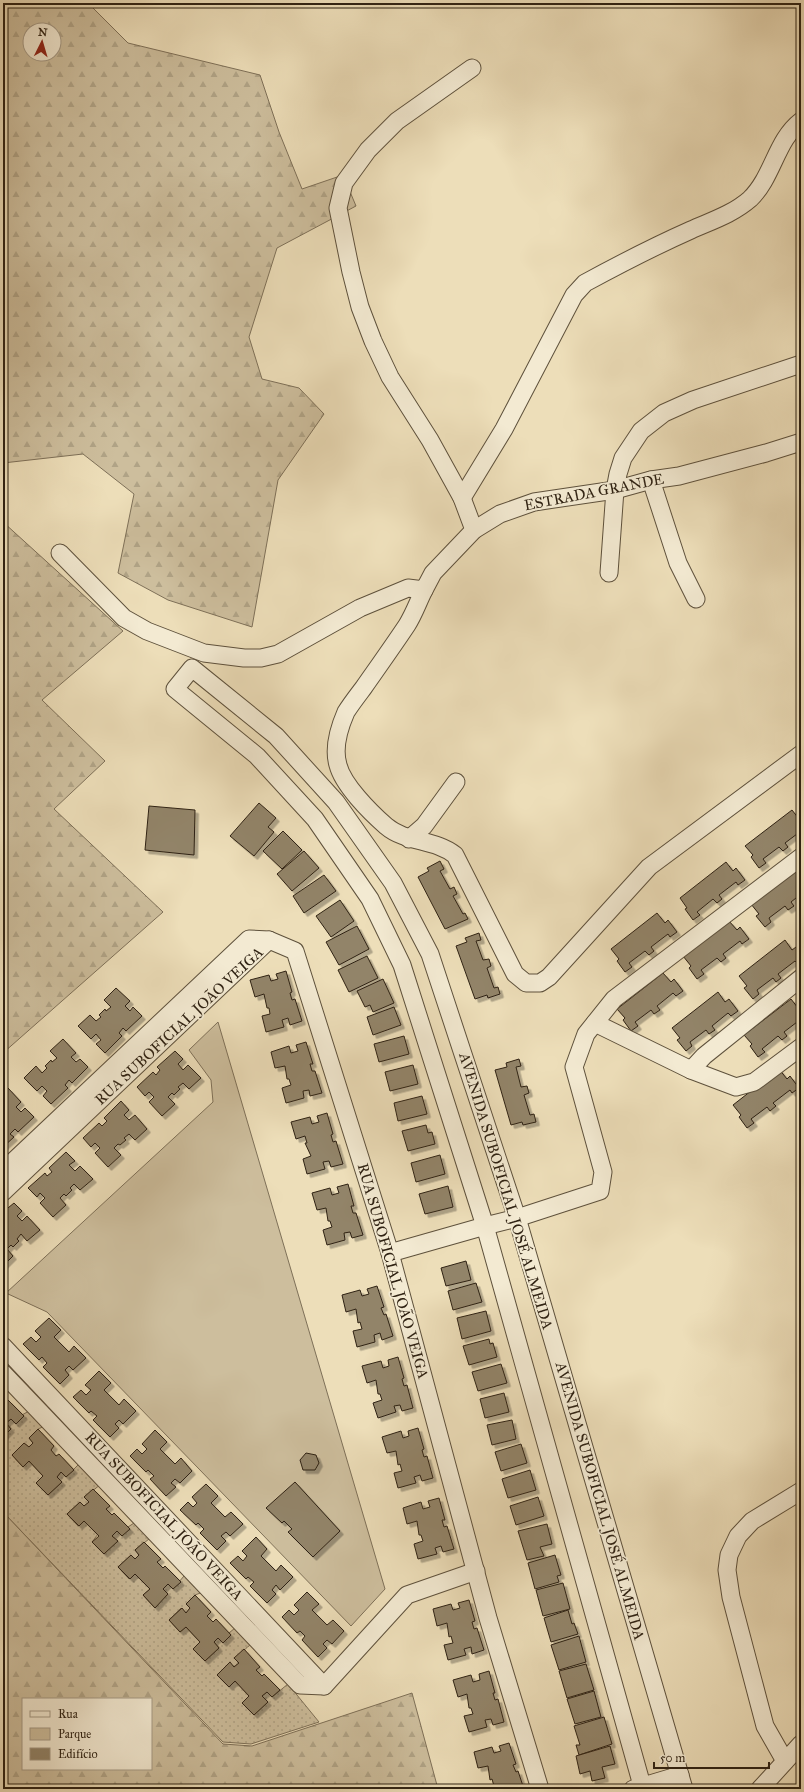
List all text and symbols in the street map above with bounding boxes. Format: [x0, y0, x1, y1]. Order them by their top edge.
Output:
north arrow [22, 22, 62, 62]
text: N [38, 26, 49, 39]
street label: ESTRADA GRANDE [523, 470, 666, 514]
street label: RUA SUBOFICIAL JOÃO VEIGA [91, 943, 268, 1110]
street label: AVENIDA SUBOFICIAL JOSÉ ALMEIDA [454, 1049, 558, 1332]
street label: RUA SUBOFICIAL JOÃO VEIGA [353, 1161, 432, 1381]
street label: AVENIDA SUBOFICIAL JOSÉ ALMEIDA [550, 1359, 649, 1642]
street label: RUA SUBOFICIAL JOÃO VEIGA [80, 1428, 247, 1605]
legend [22, 1698, 152, 1770]
text: Rua [58, 1707, 79, 1721]
text: Parque [58, 1727, 91, 1742]
scale bar [654, 1744, 769, 1770]
text: Edifício [58, 1747, 98, 1761]
text: 50 m [660, 1751, 685, 1765]

